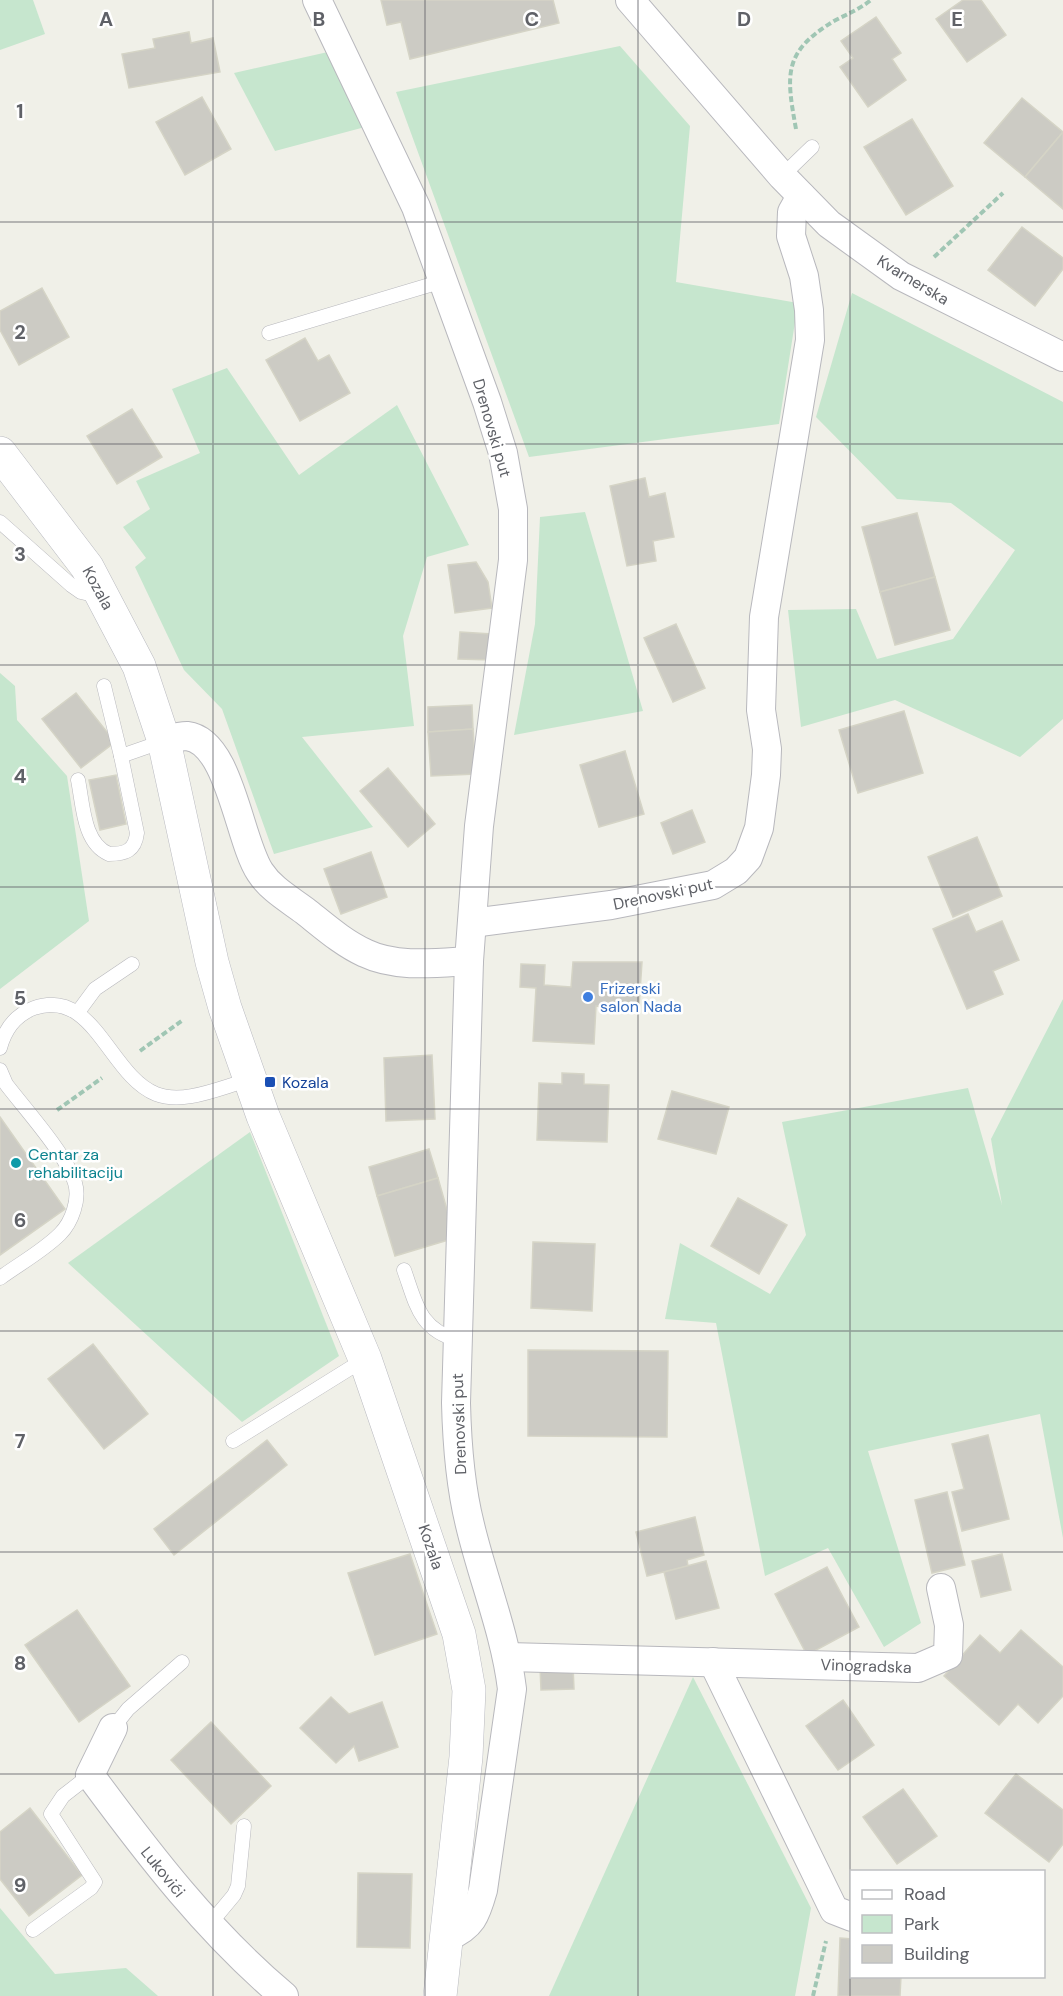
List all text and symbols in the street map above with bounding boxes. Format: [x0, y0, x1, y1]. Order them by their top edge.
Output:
text: A [99, 6, 113, 32]
text: B [313, 6, 325, 32]
text: C [525, 6, 539, 32]
text: D [737, 6, 751, 32]
text: E [951, 6, 963, 32]
text: 1 [16, 98, 24, 124]
street label: Kvarnerska [873, 250, 953, 310]
text: 2 [14, 319, 26, 345]
street label: Drenovski put [468, 376, 516, 480]
text: 3 [14, 541, 26, 567]
street label: Kozala [78, 563, 118, 613]
text: 4 [14, 763, 27, 789]
street label: Drenovski put [611, 873, 715, 915]
place label: Frizerski salon Nada [600, 978, 682, 1017]
text: 5 [14, 985, 26, 1011]
marker: Frizerski salon Nada [581, 990, 595, 1004]
place label: Kozala [282, 1072, 329, 1093]
marker: Kozala [263, 1075, 277, 1089]
place label: Centar za rehabilitaciju [28, 1144, 123, 1183]
marker: Centar za rehabilitaciju [9, 1156, 23, 1170]
text: 6 [14, 1207, 26, 1233]
street label: Drenovski put [447, 1373, 471, 1475]
text: 7 [15, 1428, 26, 1454]
street label: Kozala [413, 1522, 449, 1572]
text: 8 [14, 1650, 26, 1676]
street label: Vinogradska [820, 1654, 912, 1678]
street label: Lukovići [136, 1842, 190, 1902]
legend [850, 1870, 1045, 1978]
text: 9 [14, 1872, 26, 1898]
text: Road [904, 1882, 946, 1906]
text: Park [904, 1912, 940, 1936]
text: Building [904, 1942, 969, 1966]

